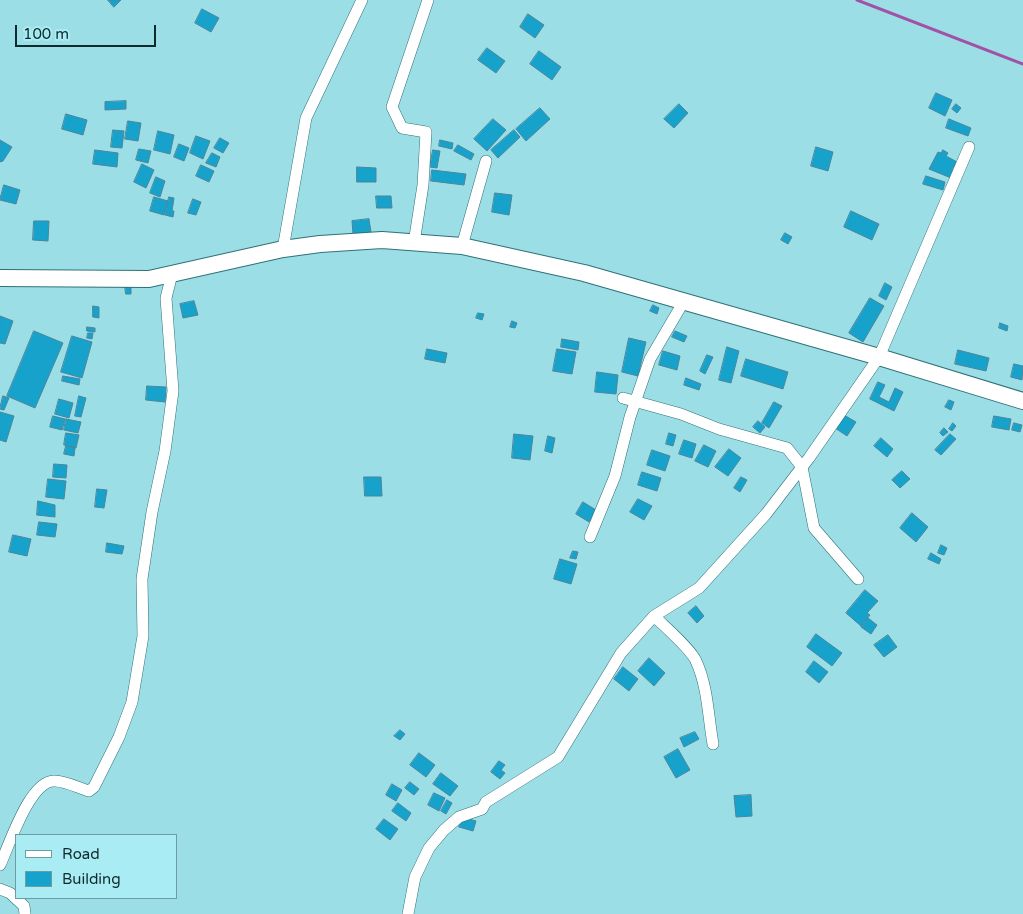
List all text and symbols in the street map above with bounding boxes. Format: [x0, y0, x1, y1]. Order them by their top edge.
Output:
scale bar [18, 15, 159, 47]
text: 100 m [23, 25, 69, 43]
legend [15, 834, 178, 899]
text: Road [62, 845, 100, 863]
text: Building [62, 870, 121, 888]

